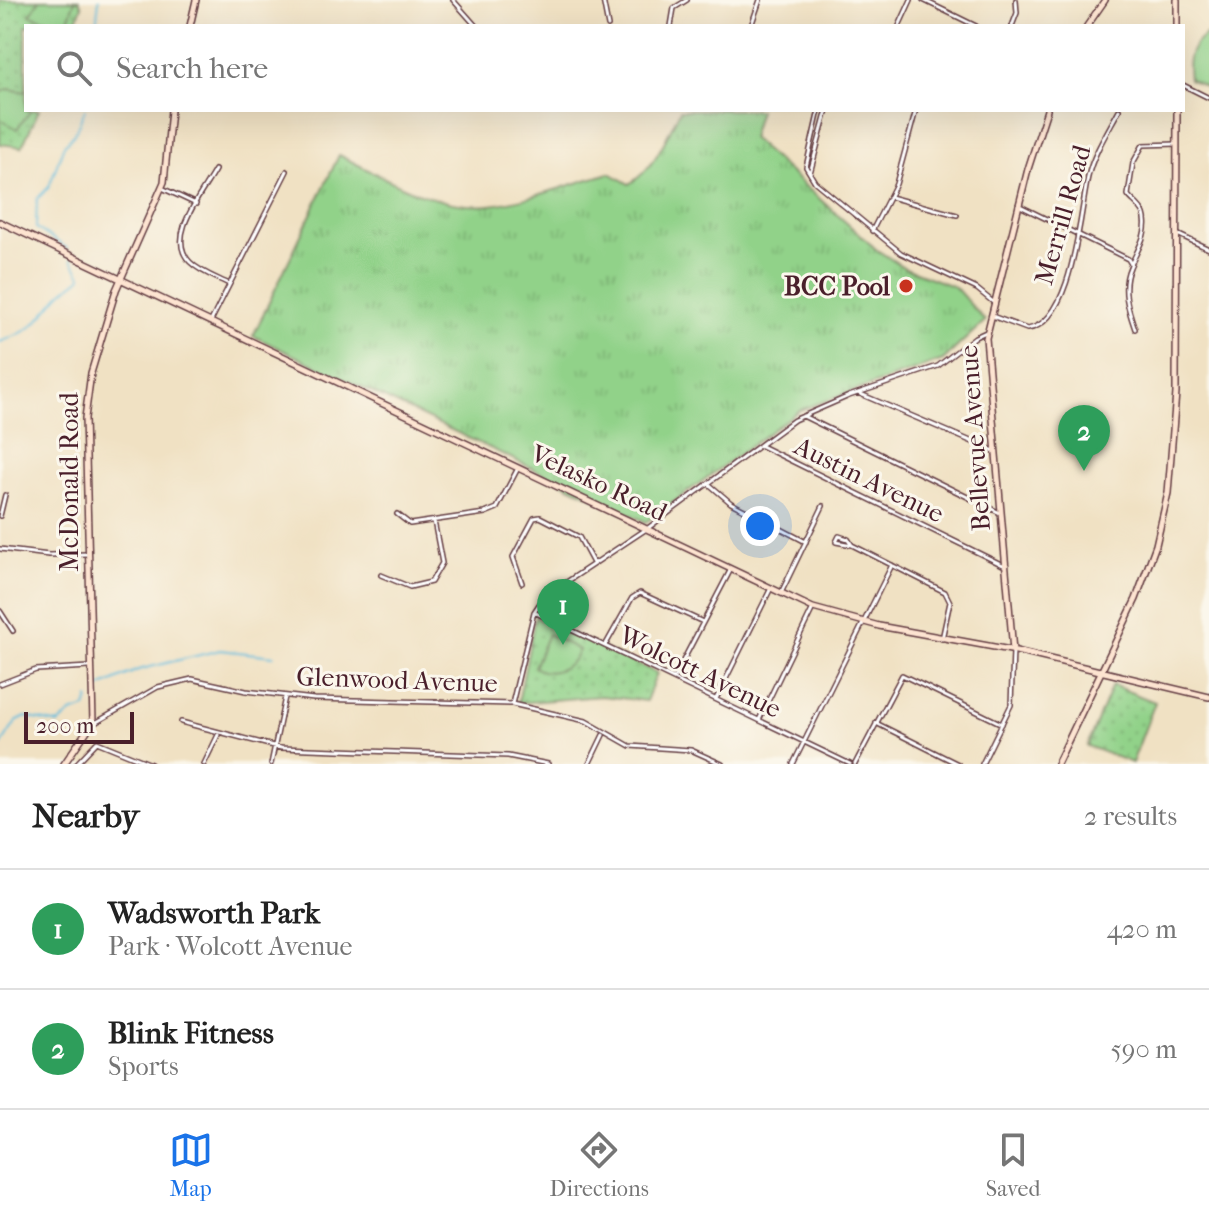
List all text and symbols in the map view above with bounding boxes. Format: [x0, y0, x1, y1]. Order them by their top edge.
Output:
search box [24, 24, 1185, 112]
icon: search [52, 46, 96, 90]
text: Search here [116, 51, 268, 86]
street label: Merrill Road [1028, 141, 1098, 288]
place label: BCC Pool [784, 271, 891, 302]
marker: BCC Pool [897, 277, 915, 295]
street label: Bellevue Avenue [953, 344, 997, 532]
street label: McDonald Road [54, 391, 85, 572]
pin: 2 [1058, 405, 1110, 471]
street label: Austin Avenue [788, 430, 949, 530]
street label: Velasko Road [525, 438, 673, 528]
your location [740, 506, 780, 546]
pin: 1 [537, 579, 589, 645]
street label: Wolcott Avenue [613, 619, 786, 725]
street label: Glenwood Avenue [296, 661, 498, 699]
scale bar [24, 708, 134, 744]
text: 200 m [36, 713, 95, 739]
text: Nearby [32, 796, 139, 836]
text: 2 results [1084, 801, 1177, 832]
text: Wadsworth Park [108, 896, 320, 931]
text: 1 [53, 914, 63, 945]
text: 420 m [1107, 914, 1177, 945]
text: Park · Wolcott Avenue [108, 931, 352, 962]
text: Blink Fitness [108, 1016, 274, 1051]
text: 2 [51, 1034, 65, 1065]
text: 590 m [1111, 1034, 1177, 1065]
text: Sports [108, 1051, 179, 1082]
tab: Map [169, 1128, 213, 1202]
tab: Directions [550, 1128, 649, 1202]
tab: Saved [986, 1128, 1040, 1202]

